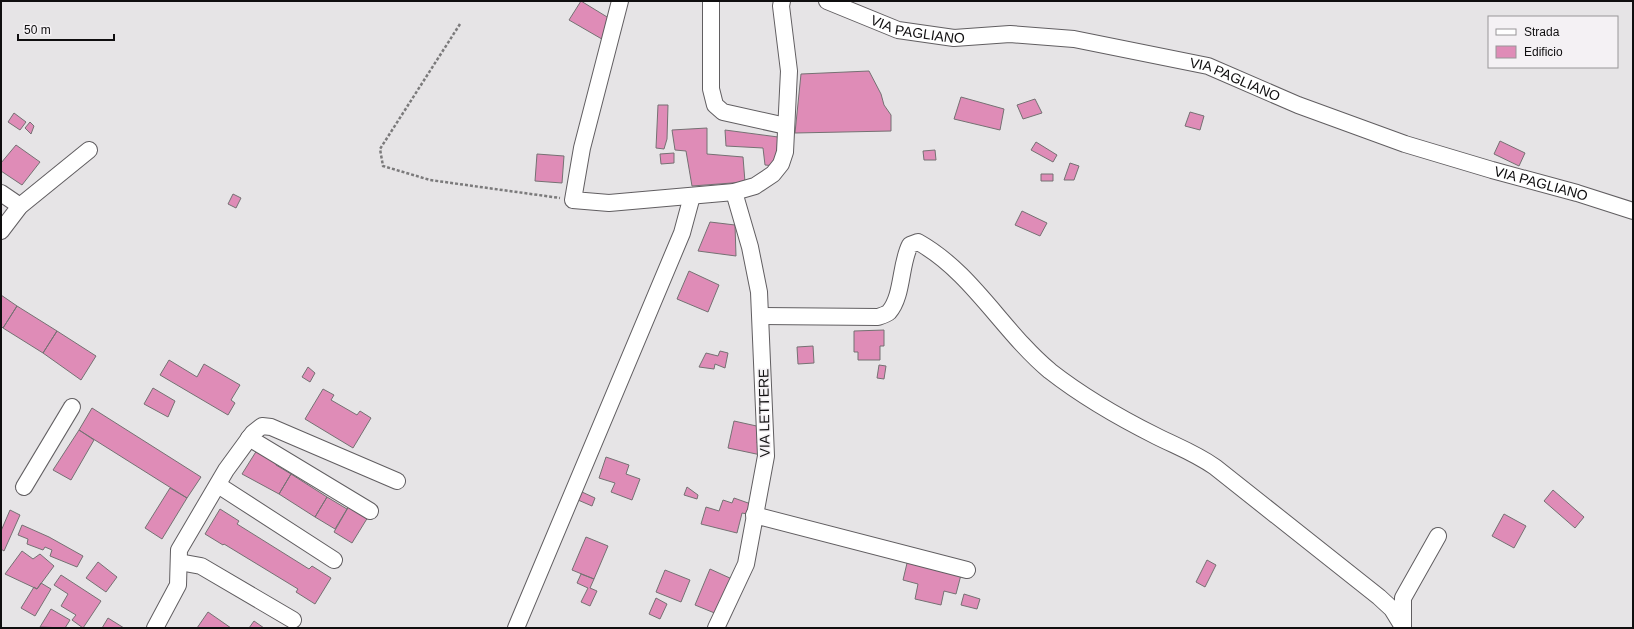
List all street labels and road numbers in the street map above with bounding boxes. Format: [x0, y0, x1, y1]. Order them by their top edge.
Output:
street label: VIA PAGLIANO [868, 12, 966, 46]
street label: VIA PAGLIANO [1188, 55, 1283, 104]
street label: VIA PAGLIANO [1493, 163, 1590, 204]
street label: VIA LETTERE [755, 369, 773, 457]

